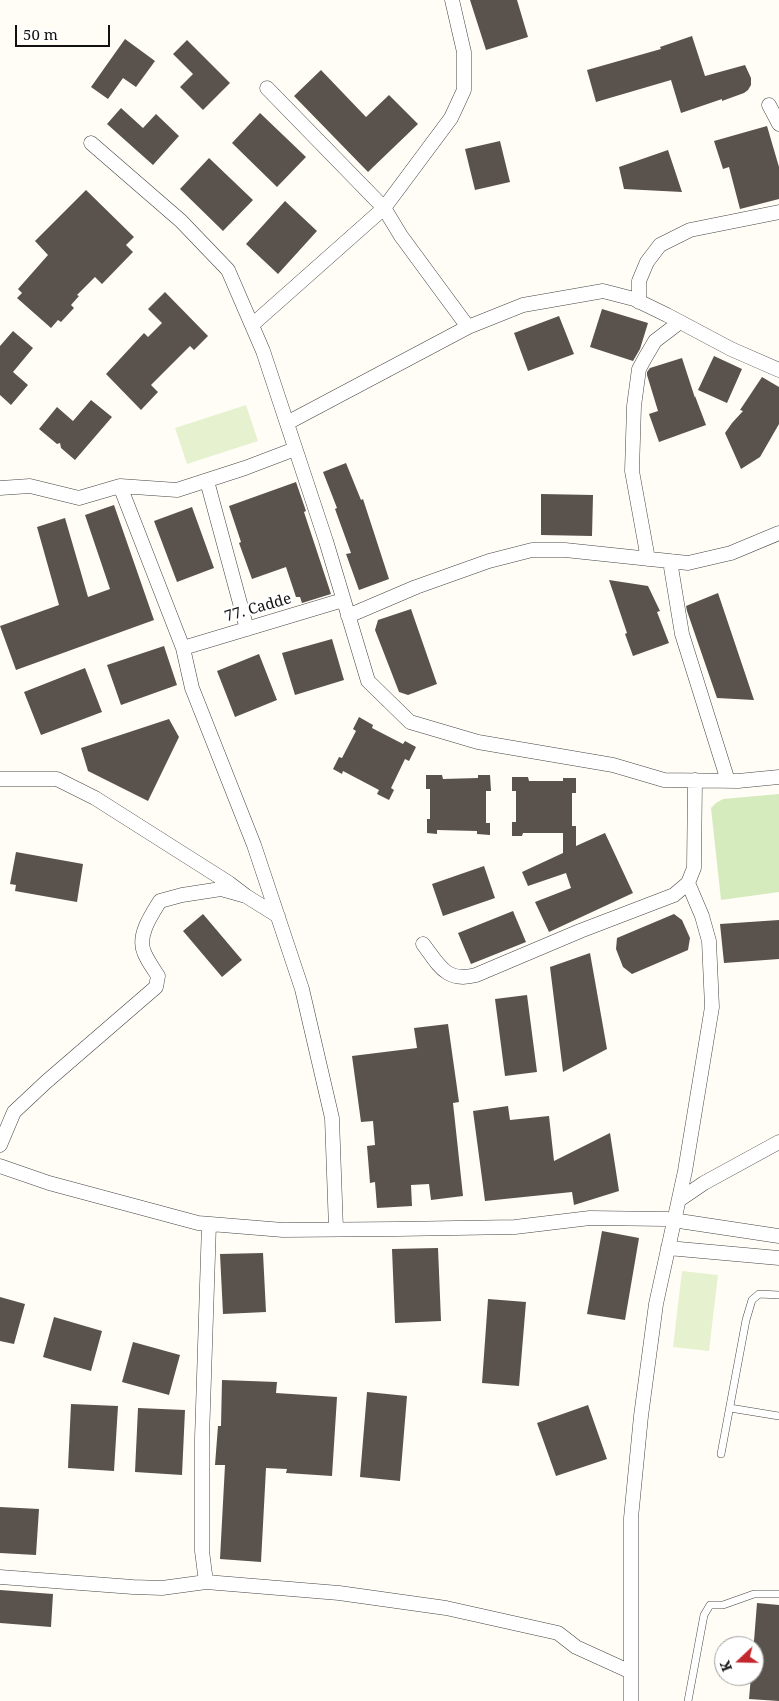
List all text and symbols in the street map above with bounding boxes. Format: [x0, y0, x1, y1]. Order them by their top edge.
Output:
scale bar [18, 15, 112, 47]
text: 50 m [23, 24, 58, 44]
street label: 77. Cadde [223, 590, 293, 626]
north arrow [714, 1636, 764, 1686]
text: K [715, 1658, 736, 1674]

